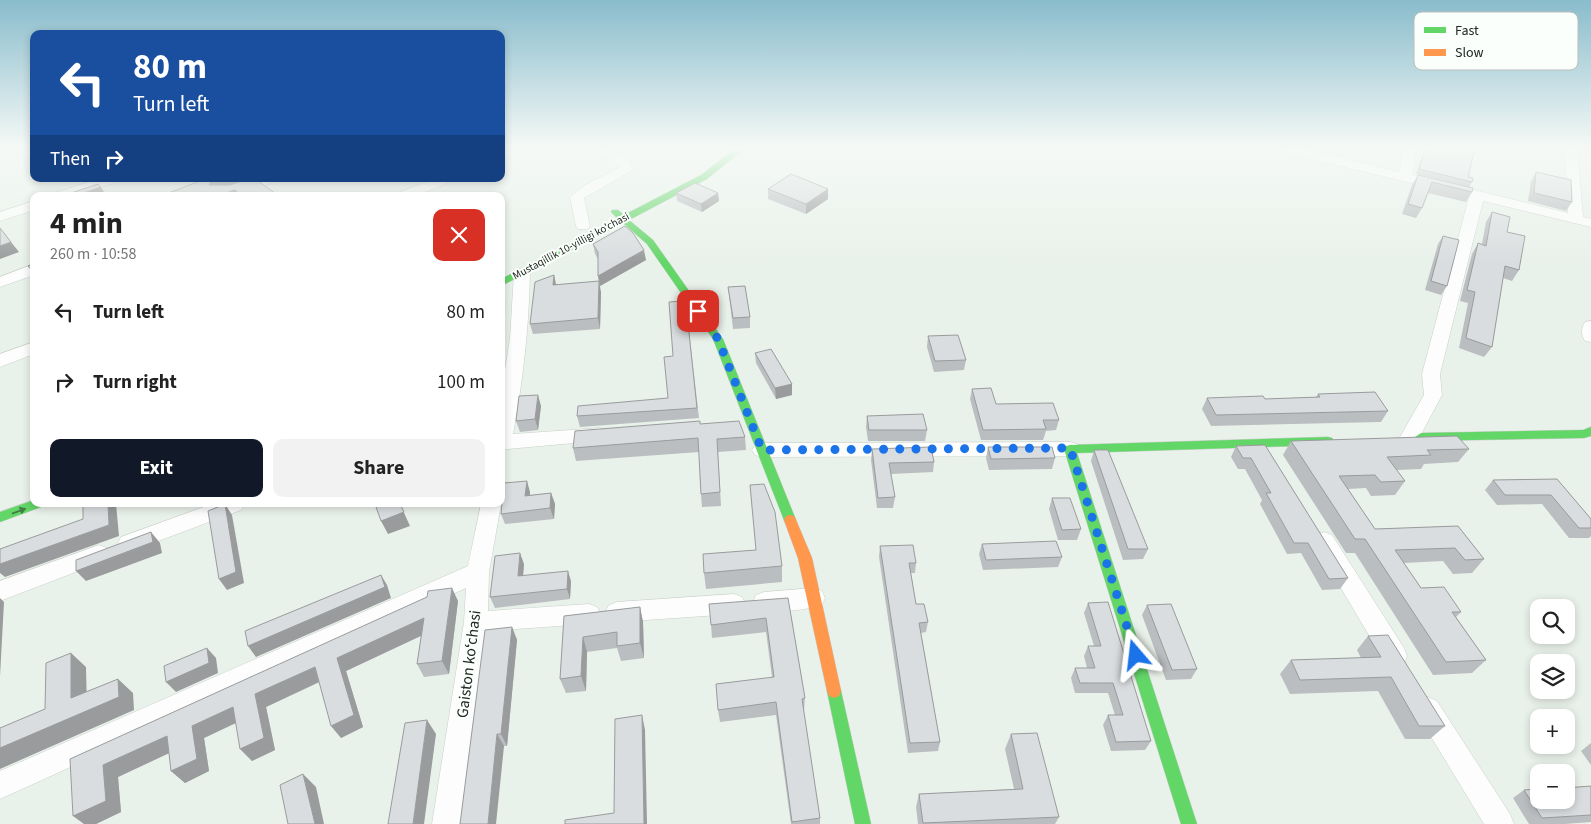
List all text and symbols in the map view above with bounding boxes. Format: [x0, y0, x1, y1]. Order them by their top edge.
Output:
legend [1414, 12, 1578, 70]
text: Fast [1455, 21, 1479, 41]
text: 80 m [133, 42, 207, 92]
text: Slow [1455, 43, 1484, 63]
icon: left [50, 50, 115, 115]
text: Turn left [133, 88, 209, 120]
icon: right [100, 145, 128, 173]
text: Then [50, 146, 90, 173]
text: 4 min [50, 202, 123, 245]
button: close [433, 209, 485, 261]
street label: Mustaqillik 10-yilligi ko'chasi [510, 209, 632, 283]
text: 260 m · 10:58 [50, 243, 137, 265]
pin [677, 290, 719, 332]
icon: arrive [684, 297, 712, 325]
icon: left [50, 298, 78, 326]
text: Turn left [93, 299, 164, 326]
text: 80 m [447, 299, 485, 326]
icon: right [50, 368, 78, 396]
text: Turn right [93, 369, 177, 396]
text: 100 m [437, 369, 485, 396]
button: Exit [50, 439, 263, 497]
button: Share [273, 439, 485, 497]
one-way arrow [11, 507, 26, 514]
map controls [1530, 599, 1575, 809]
button: search [1530, 599, 1575, 644]
street label: Gaiston koʻchasi [451, 609, 487, 719]
position arrow [1109, 628, 1161, 680]
button: layers [1530, 654, 1575, 699]
button: + [1530, 709, 1575, 754]
button: − [1530, 764, 1575, 809]

